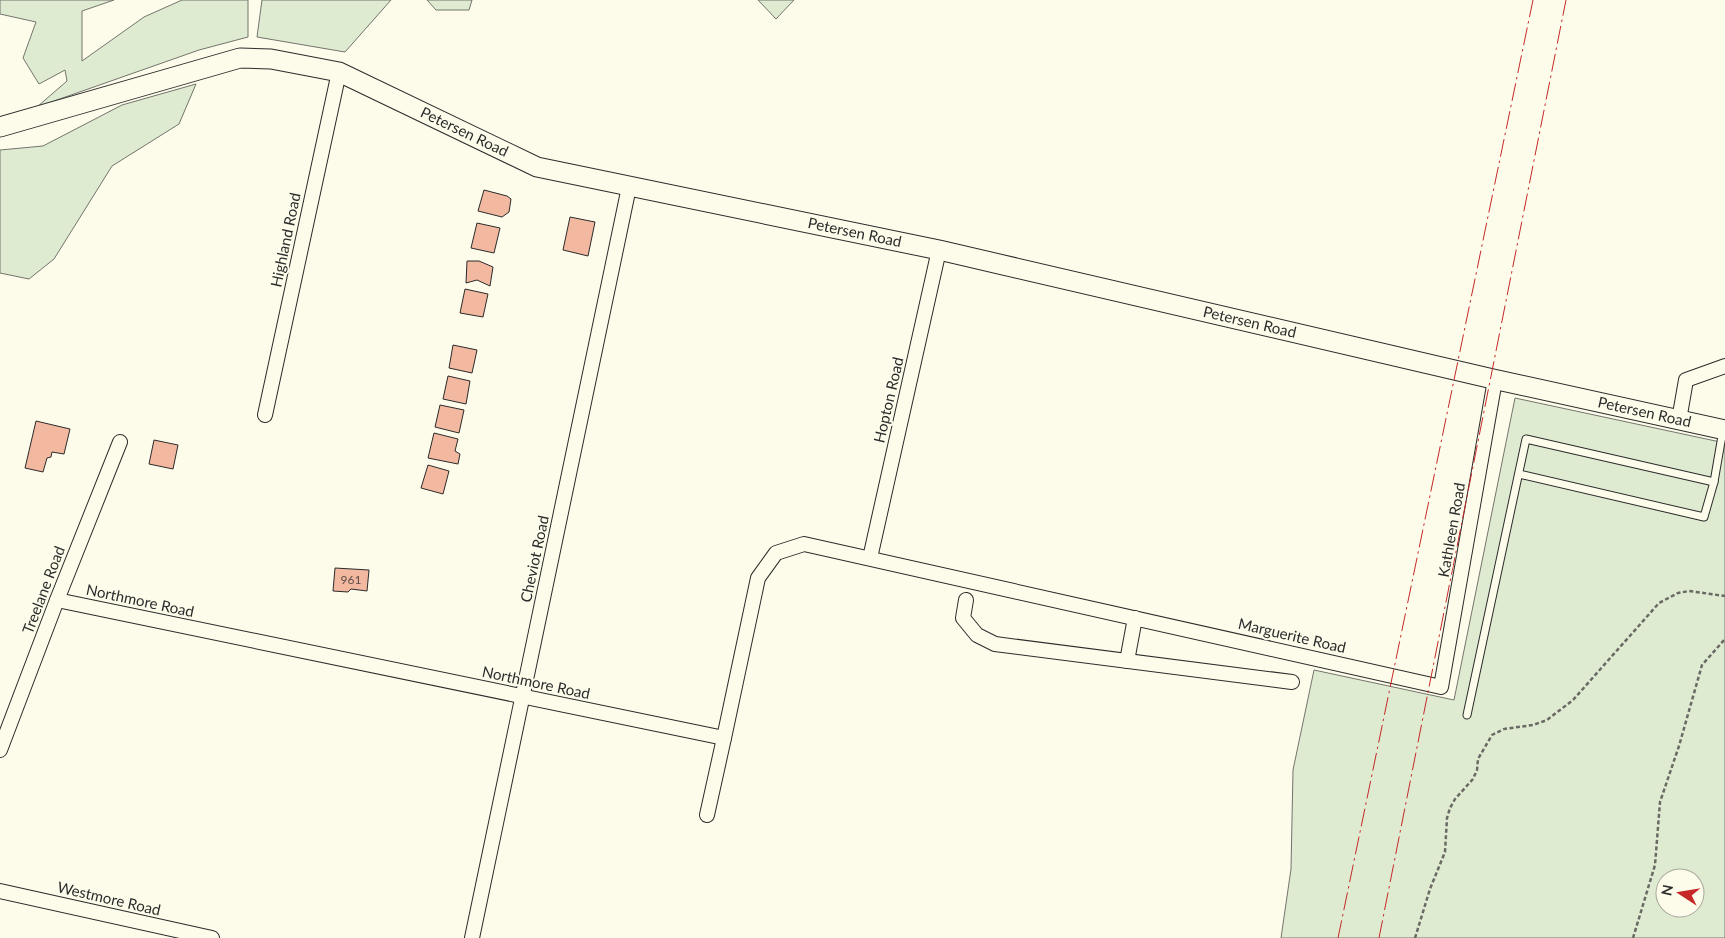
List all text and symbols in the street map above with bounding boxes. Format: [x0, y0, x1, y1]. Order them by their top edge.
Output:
street label: Petersen Road [418, 103, 512, 160]
street label: Highland Road [266, 191, 304, 289]
street label: Petersen Road [807, 213, 903, 250]
street label: Petersen Road [1201, 302, 1298, 341]
street label: Hopton Road [869, 355, 907, 444]
street label: Petersen Road [1596, 392, 1693, 430]
street label: Kathleen Road [1434, 481, 1468, 579]
street label: Cheviot Road [516, 514, 552, 604]
street label: Treelane Road [18, 543, 68, 636]
house number: 961 [341, 572, 361, 587]
street label: Northmore Road [85, 580, 196, 620]
street label: Marguerite Road [1237, 614, 1348, 656]
street label: Northmore Road [481, 662, 592, 702]
north arrow [1655, 868, 1705, 918]
street label: Westmore Road [56, 877, 163, 919]
text: N [1657, 883, 1676, 897]

